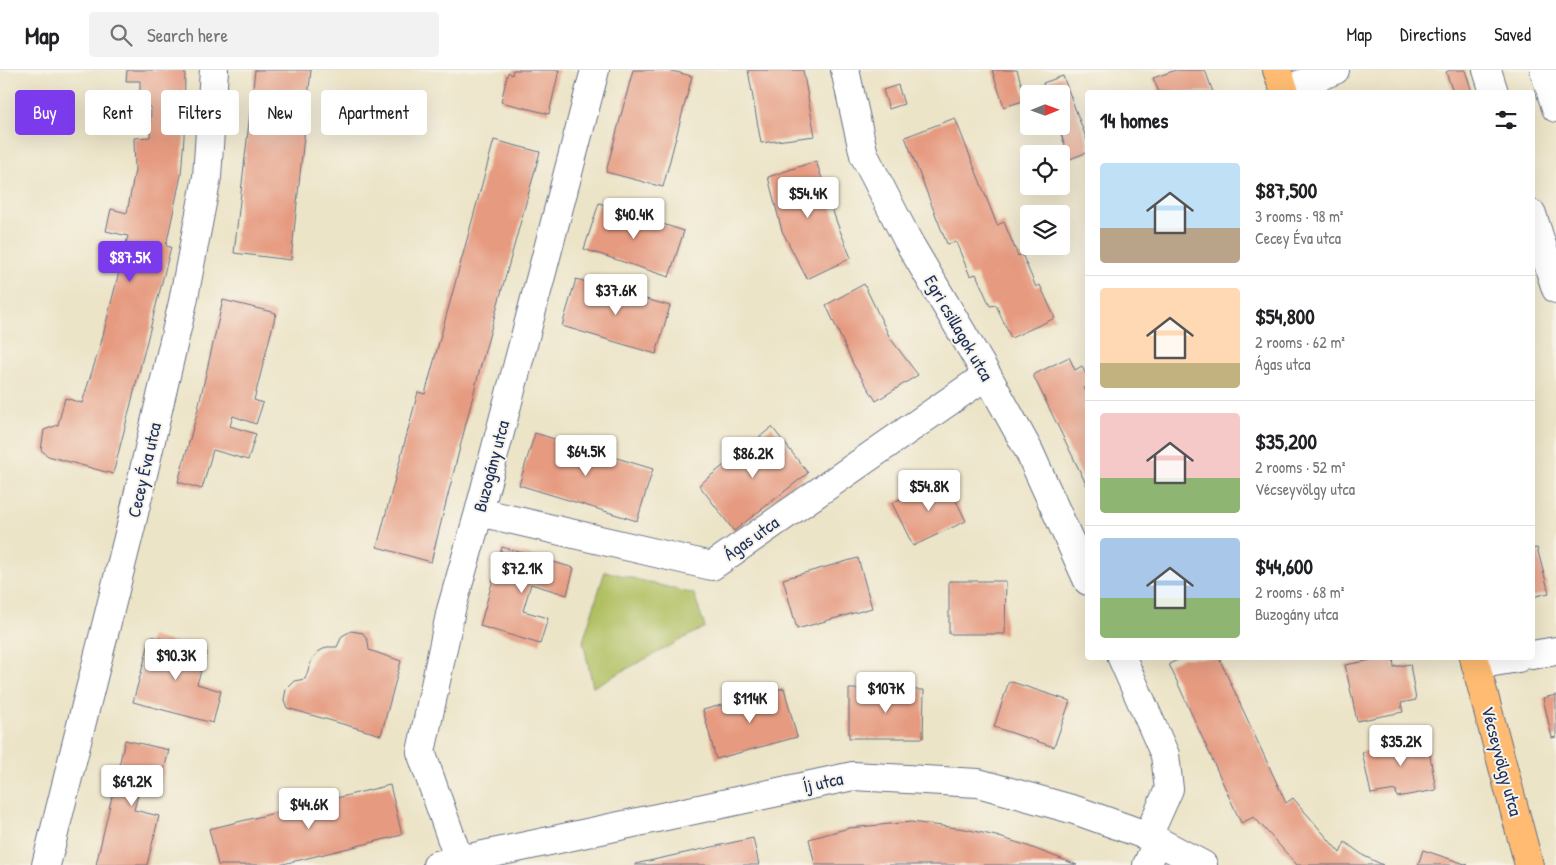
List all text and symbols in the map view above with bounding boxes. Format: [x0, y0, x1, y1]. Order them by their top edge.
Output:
search box [89, 12, 439, 57]
text: Map [25, 19, 59, 51]
icon: search [107, 21, 135, 49]
text: Search here [147, 22, 228, 48]
text: Map [1347, 22, 1372, 47]
text: Directions [1400, 22, 1466, 47]
text: Saved [1494, 22, 1531, 47]
north arrow [1020, 85, 1070, 135]
map controls [1020, 85, 1070, 255]
chip: Buy [15, 90, 75, 135]
chip: Rent [85, 90, 151, 135]
chip: Filters [161, 90, 239, 135]
chip: New [249, 90, 311, 135]
chip: Apartment [321, 90, 427, 135]
text: 14 homes [1100, 106, 1168, 135]
icon: filters [1492, 106, 1520, 134]
button: locate [1020, 145, 1070, 195]
pin: $54.4K [767, 176, 849, 219]
text: $87,500 [1255, 176, 1317, 205]
text: $54.4K [789, 182, 827, 204]
icon: home [1140, 183, 1200, 243]
pin: $40.4K [593, 198, 675, 240]
text: $40.4K [614, 203, 654, 225]
button: layers [1020, 205, 1070, 255]
text: 3 rooms · 98 m² [1255, 205, 1344, 227]
text: Cecey Éva utca [1255, 227, 1341, 249]
pin: $87.5K [89, 240, 171, 283]
text: $87.5K [109, 246, 151, 268]
street label: Egri csillagok utca [919, 271, 999, 385]
pin: $37.6K [575, 274, 657, 316]
text: $37.6K [595, 279, 637, 301]
text: $54,800 [1255, 302, 1315, 331]
icon: home [1140, 308, 1200, 368]
text: 2 rooms · 62 m² [1255, 331, 1345, 353]
text: Ágas utca [1255, 353, 1310, 375]
street label: Buzogány utca [467, 418, 515, 514]
street label: Cecey Éva utca [121, 420, 167, 520]
text: $35,200 [1255, 427, 1317, 456]
icon: home [1140, 433, 1200, 493]
pin: $64.5K [545, 434, 627, 477]
pin: $86.2K [712, 436, 794, 479]
text: $64.5K [566, 440, 606, 462]
text: $86.2K [733, 442, 773, 464]
text: 2 rooms · 52 m² [1255, 456, 1345, 478]
pin: $54.8K [888, 470, 970, 512]
text: $54.8K [909, 475, 949, 497]
text: Vécseyvölgy utca [1255, 478, 1355, 500]
street label: Ágas utca [718, 510, 784, 566]
pin: $72.1K [481, 552, 563, 594]
text: $44,600 [1255, 552, 1313, 581]
text: $72.1K [501, 557, 543, 579]
icon: home [1140, 558, 1200, 618]
text: 2 rooms · 68 m² [1255, 581, 1344, 603]
text: Buzogány utca [1255, 603, 1338, 625]
pin: $90.3K [135, 638, 217, 681]
text: $90.3K [156, 644, 196, 666]
pin: $107K [851, 672, 921, 714]
text: $107K [867, 677, 905, 699]
pin: $114K [715, 682, 785, 724]
text: $114K [733, 687, 767, 709]
street label: Vécseyvölgy utca [1475, 703, 1529, 819]
pin: $35.2K [1360, 724, 1442, 767]
text: $35.2K [1380, 730, 1422, 752]
pin: $69.2K [91, 764, 173, 807]
street label: Íj utca [801, 766, 845, 798]
text: $69.2K [112, 770, 152, 792]
pin: $44.6K [268, 788, 350, 830]
text: $44.6K [290, 793, 328, 815]

